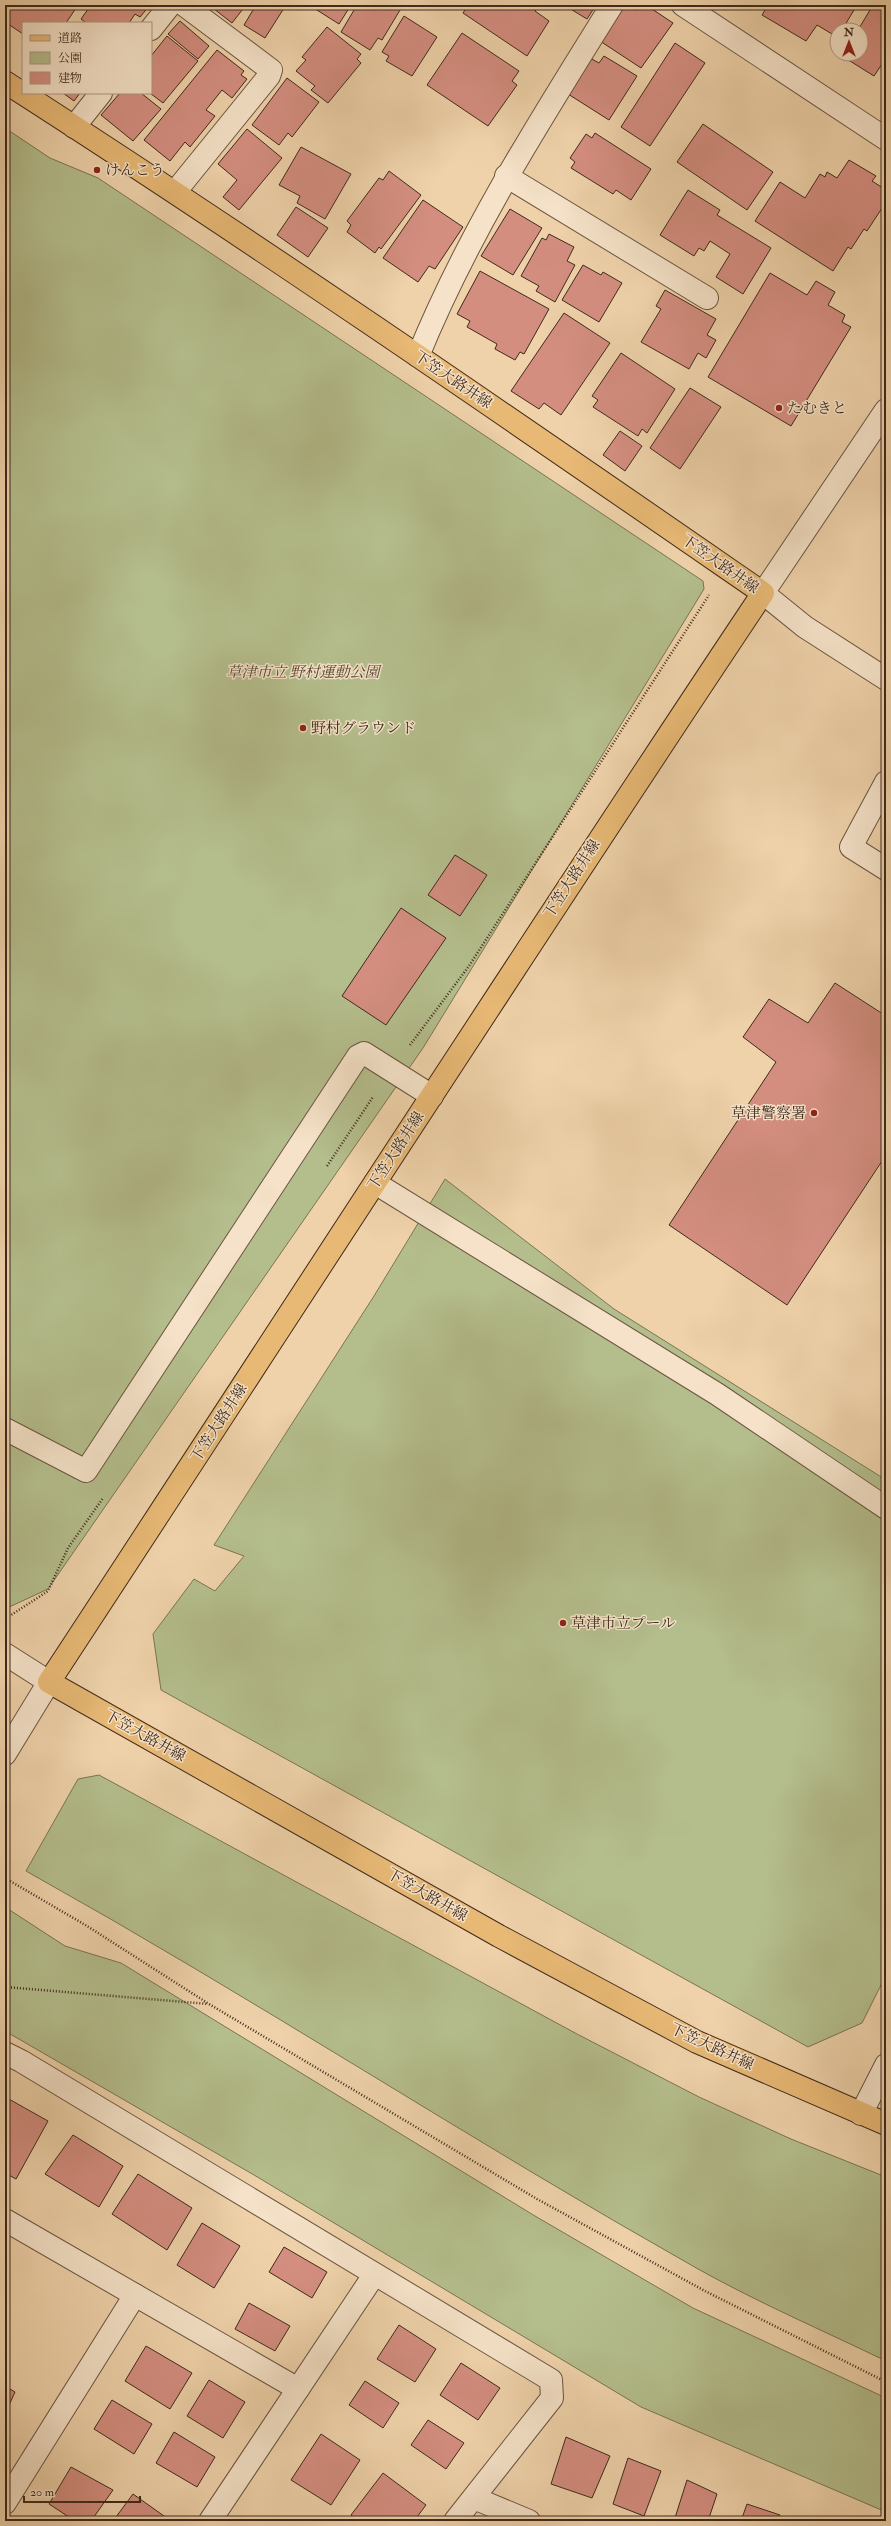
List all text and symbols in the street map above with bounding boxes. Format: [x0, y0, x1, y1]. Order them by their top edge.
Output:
legend [22, 22, 152, 94]
north arrow [829, 22, 869, 62]
text: N [843, 26, 855, 39]
text: 道路 [58, 31, 82, 46]
text: 公園 [58, 51, 82, 66]
text: 建物 [58, 71, 82, 86]
place label: けんこう [105, 161, 165, 180]
marker: けんこう [92, 165, 102, 175]
street label: 下笠大路井線 [410, 347, 496, 413]
place label: たむきと [787, 399, 847, 418]
marker: たむきと [774, 403, 784, 413]
street label: 下笠大路井線 [678, 530, 762, 598]
park label: 草津市立 野村運動公園 [226, 663, 383, 682]
place label: 野村グラウンド [311, 719, 416, 738]
marker: 野村グラウンド [298, 723, 308, 733]
street label: 下笠大路井線 [540, 836, 604, 922]
place label: 草津警察署 [731, 1104, 806, 1123]
street label: 下笠大路井線 [364, 1108, 428, 1194]
marker: 草津警察署 [809, 1108, 819, 1118]
street label: 下笠大路井線 [187, 1380, 251, 1466]
place label: 草津市立プール [571, 1614, 675, 1633]
marker: 草津市立プール [558, 1618, 568, 1628]
street label: 下笠大路井線 [101, 1706, 189, 1766]
street label: 下笠大路井線 [383, 1864, 471, 1926]
street label: 下笠大路井線 [667, 2019, 757, 2075]
scale bar [24, 2478, 140, 2504]
text: 20 m [30, 2485, 55, 2500]

